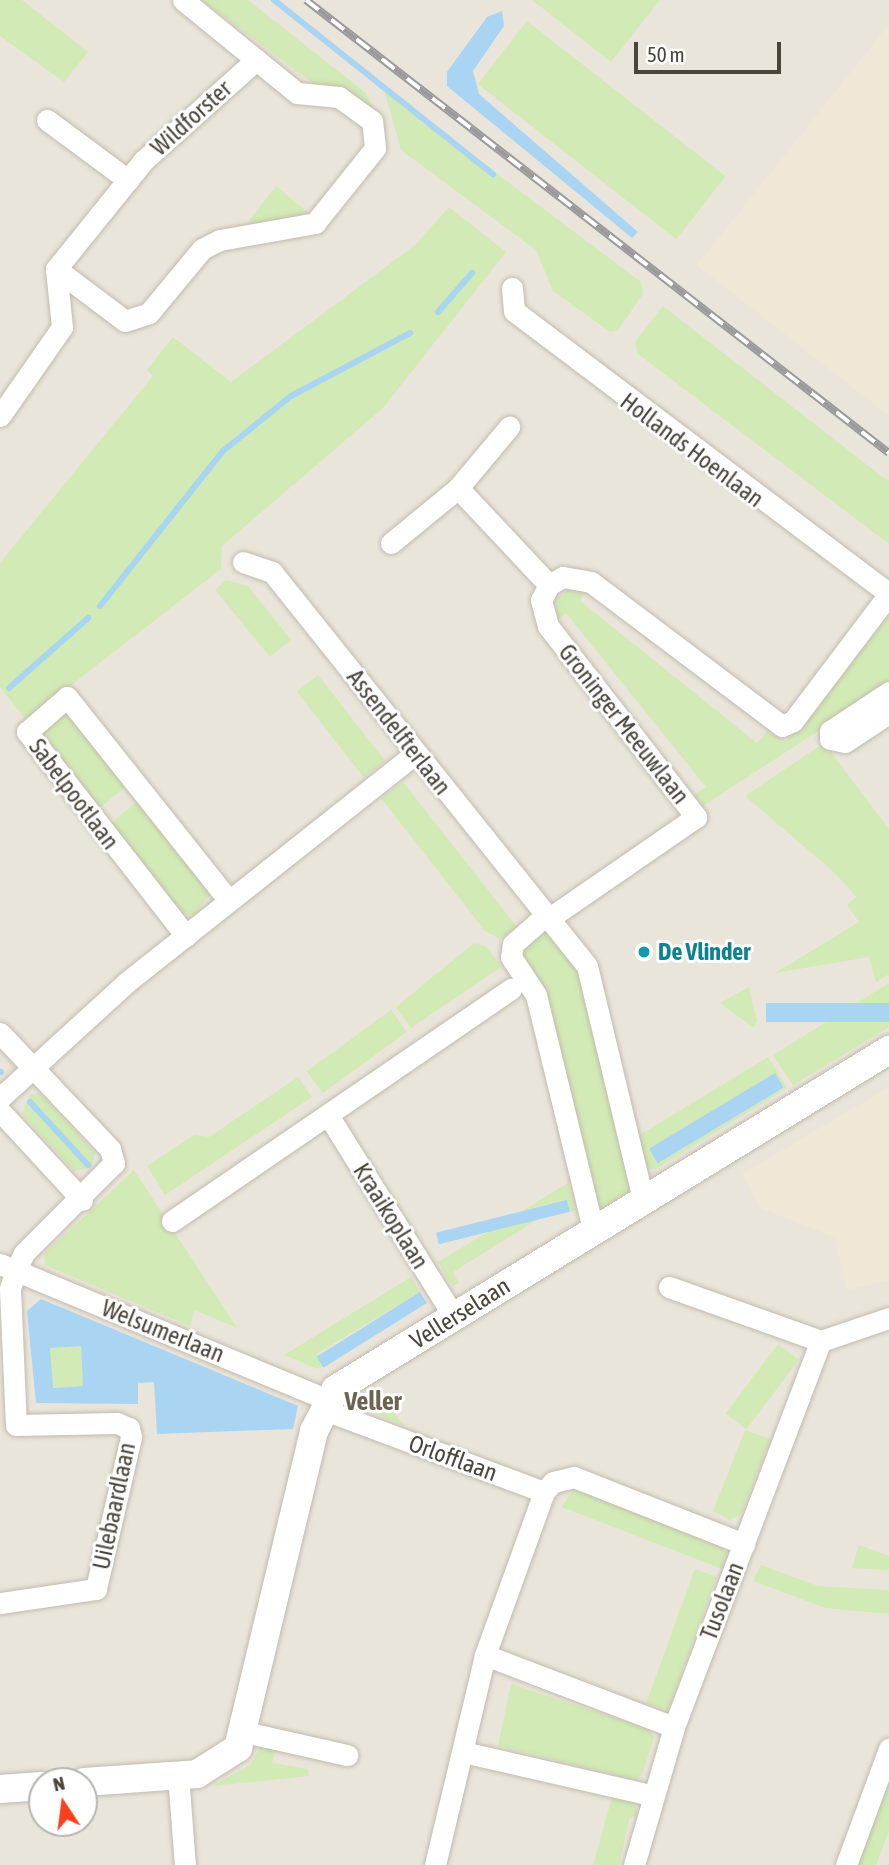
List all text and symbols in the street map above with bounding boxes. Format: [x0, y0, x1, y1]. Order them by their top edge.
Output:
scale bar [637, 28, 784, 72]
text: 50 m [647, 42, 685, 66]
street label: Wildforster [145, 74, 237, 162]
street label: Hollands Hoenlaan [615, 387, 769, 513]
street label: Groninger Meeuwlaan [553, 638, 695, 810]
street label: Assendelfterlaan [341, 663, 457, 801]
street label: Sabelpootlaan [23, 733, 125, 855]
place label: De Vlinder [658, 938, 750, 966]
marker: De Vlinder [636, 944, 652, 960]
street label: Kraaikoplaan [347, 1158, 435, 1274]
street label: Vellerselaan [405, 1271, 515, 1355]
street label: Welsumerlaan [98, 1293, 228, 1369]
district label: Veller [345, 1386, 401, 1418]
street label: Orlofflaan [405, 1429, 501, 1487]
street label: Uilebaardlaan [86, 1440, 142, 1572]
street label: Tusolaan [694, 1558, 750, 1644]
north arrow [28, 1767, 98, 1837]
text: N [51, 1772, 67, 1795]

